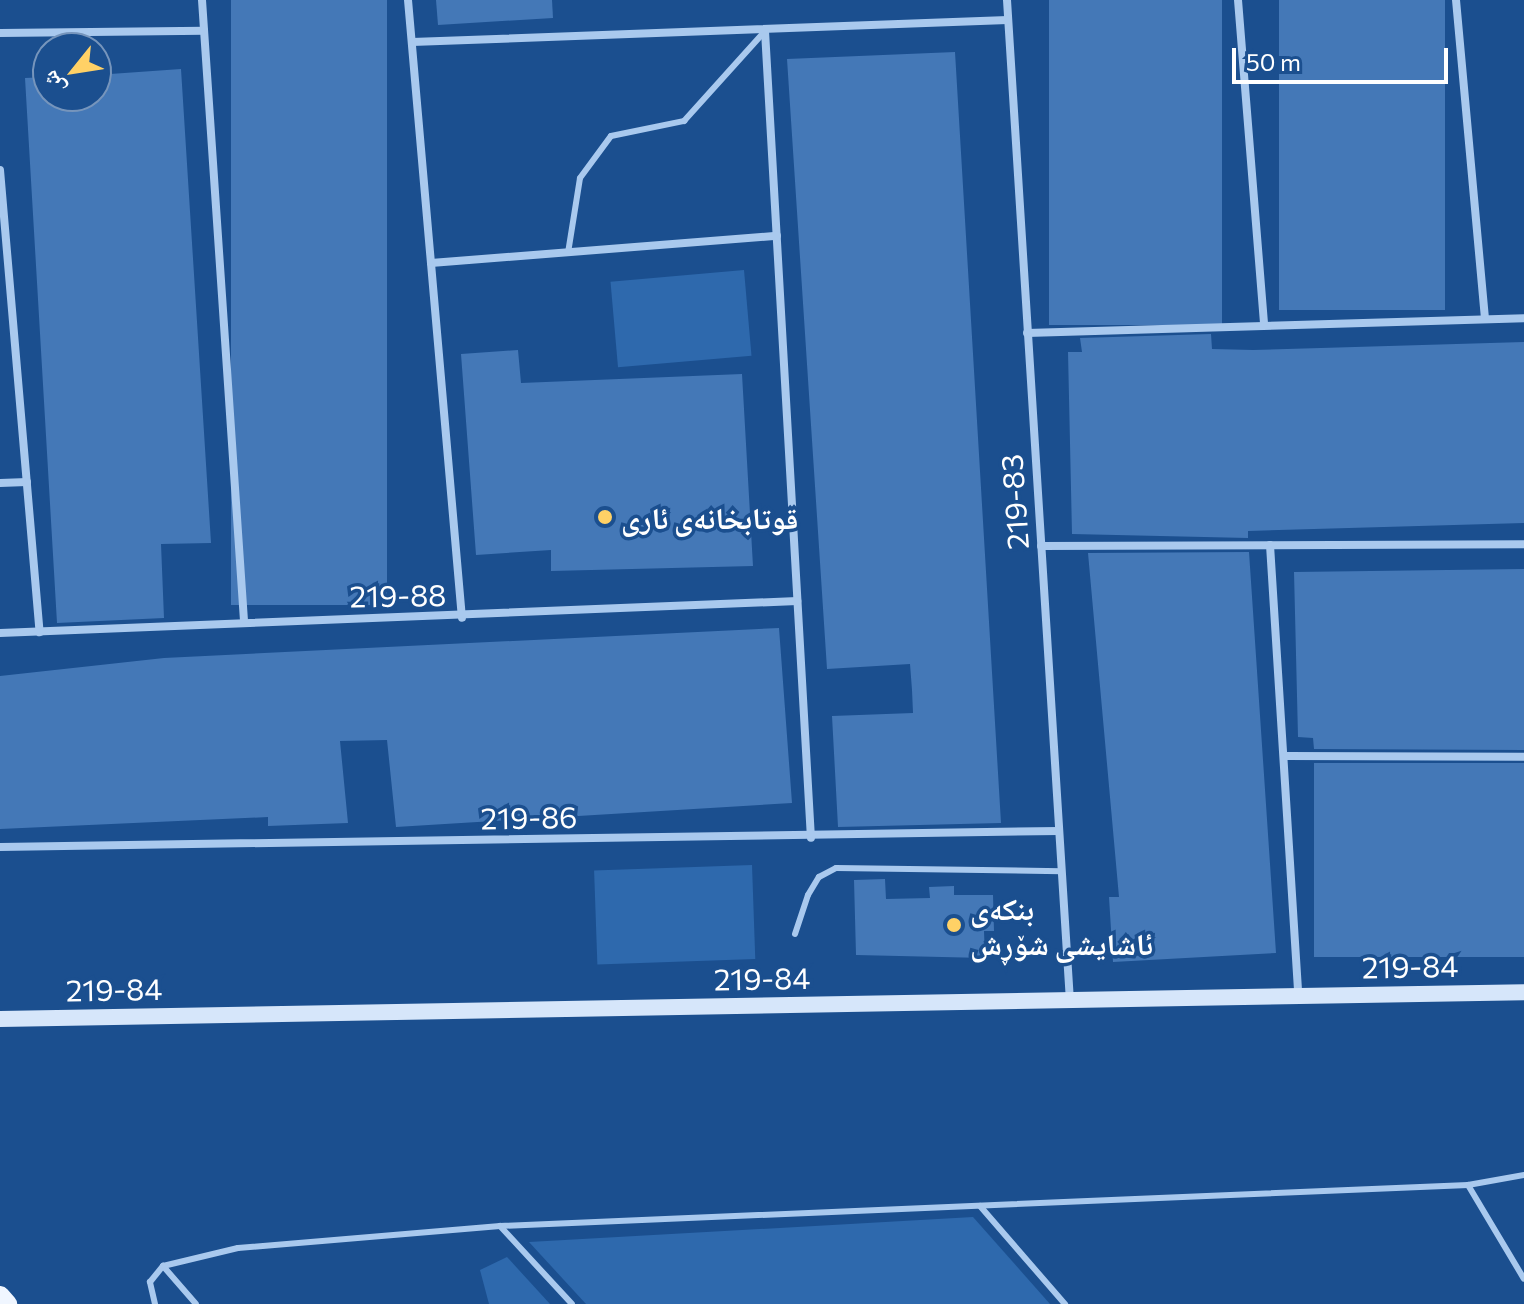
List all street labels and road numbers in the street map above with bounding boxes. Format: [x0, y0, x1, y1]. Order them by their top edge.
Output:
street label: 219-83 [993, 453, 1035, 551]
street label: 219-88 [349, 576, 447, 614]
street label: 219-86 [480, 798, 578, 836]
street label: 219-84 [1361, 947, 1459, 985]
street label: 219-84 [713, 959, 811, 997]
street label: 219-84 [65, 970, 163, 1008]

